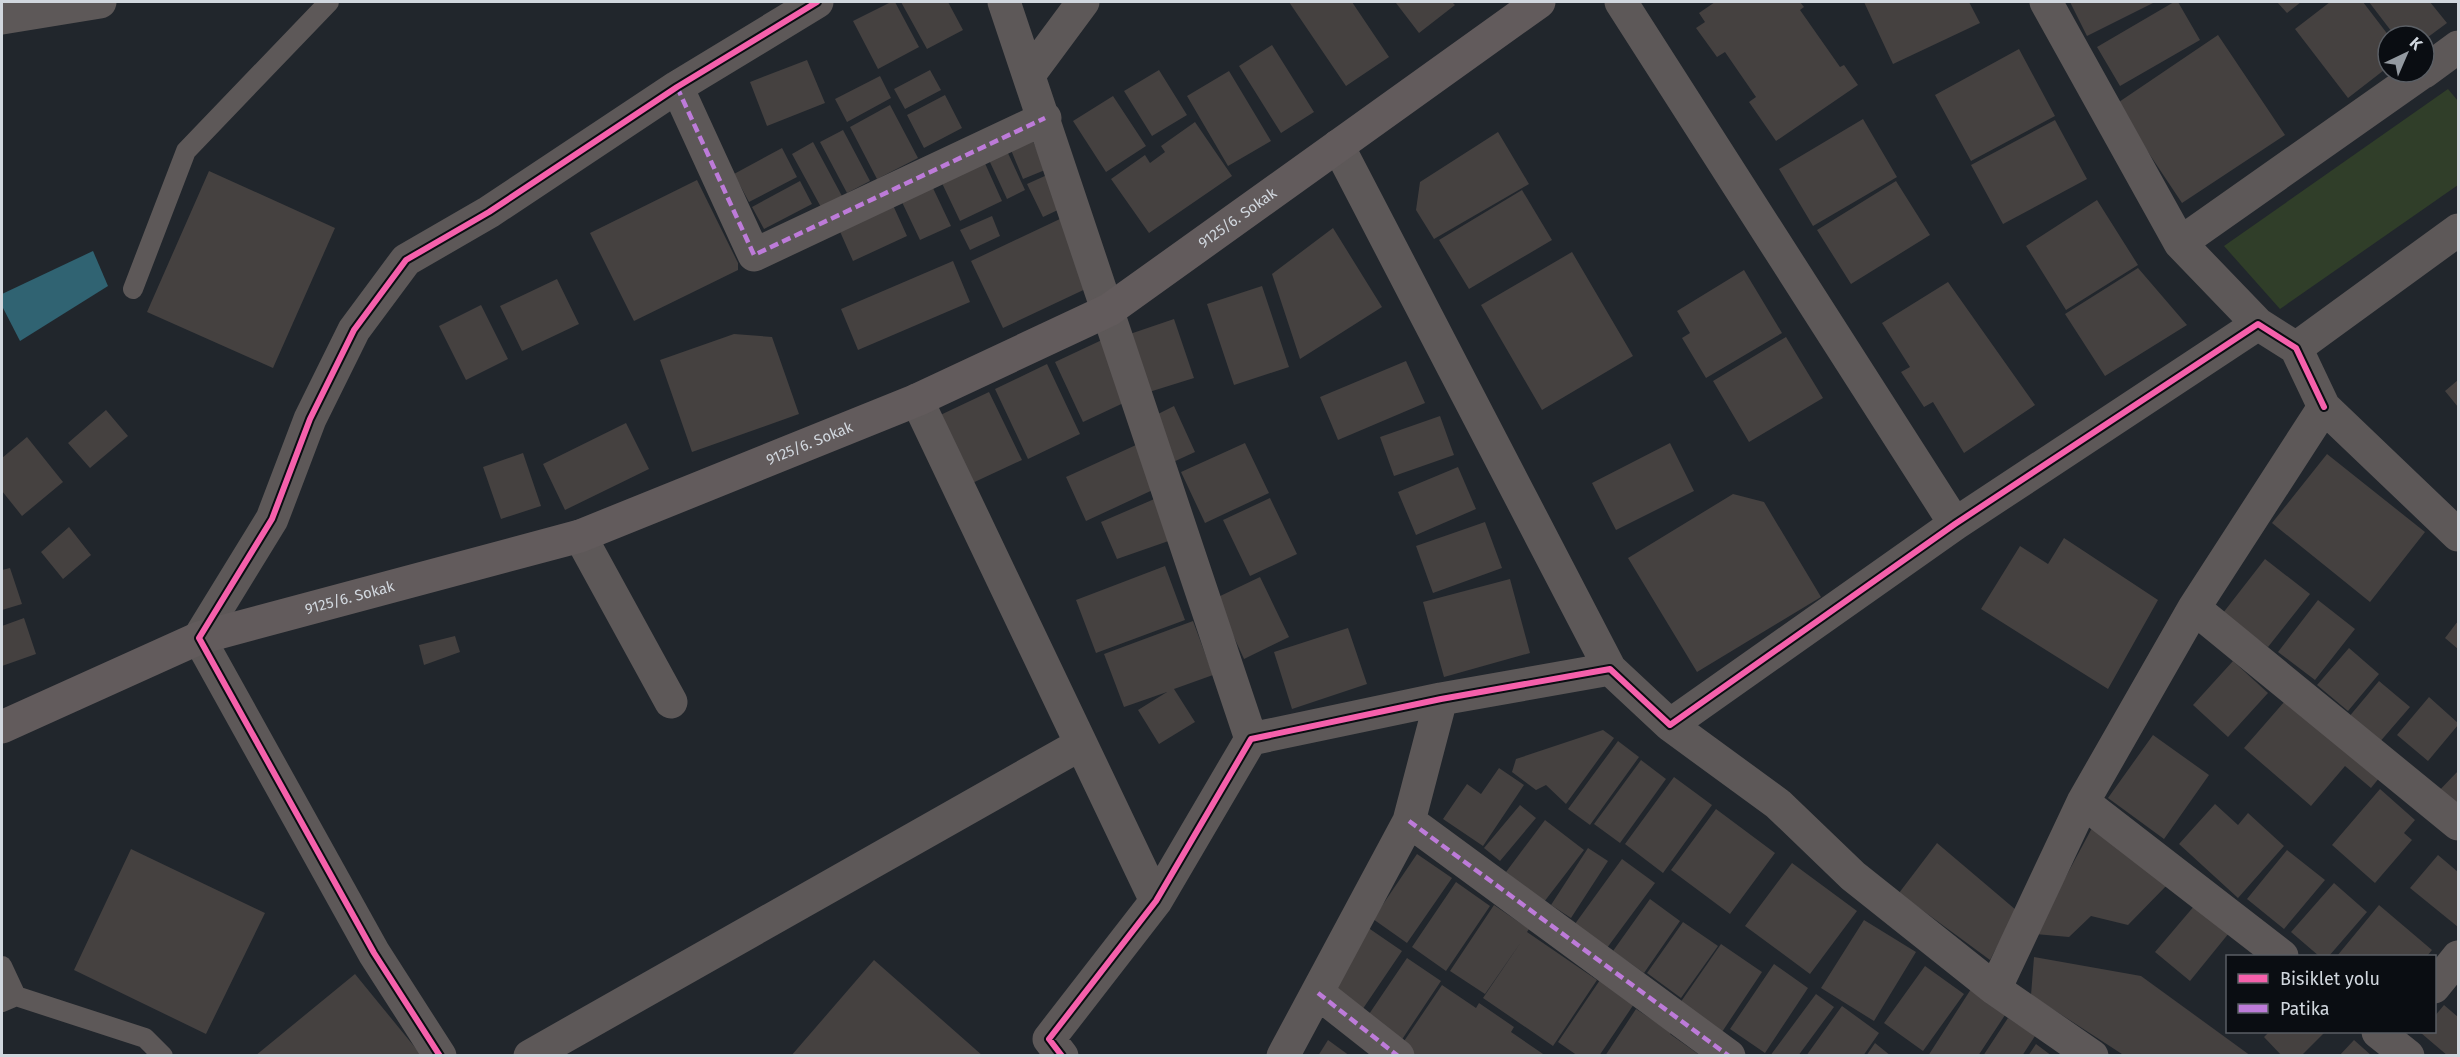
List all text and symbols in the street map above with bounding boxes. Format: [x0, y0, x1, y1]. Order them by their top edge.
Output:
north arrow [2376, 24, 2436, 84]
text: K [2406, 33, 2427, 55]
street label: 9125/6. Sokak [1195, 184, 1280, 252]
street label: 9125/6. Sokak [763, 418, 856, 469]
street label: 9125/6. Sokak [303, 577, 397, 618]
legend [2226, 955, 2436, 1033]
text: Bisiklet yolu [2280, 968, 2380, 990]
text: Patika [2280, 998, 2330, 1020]

